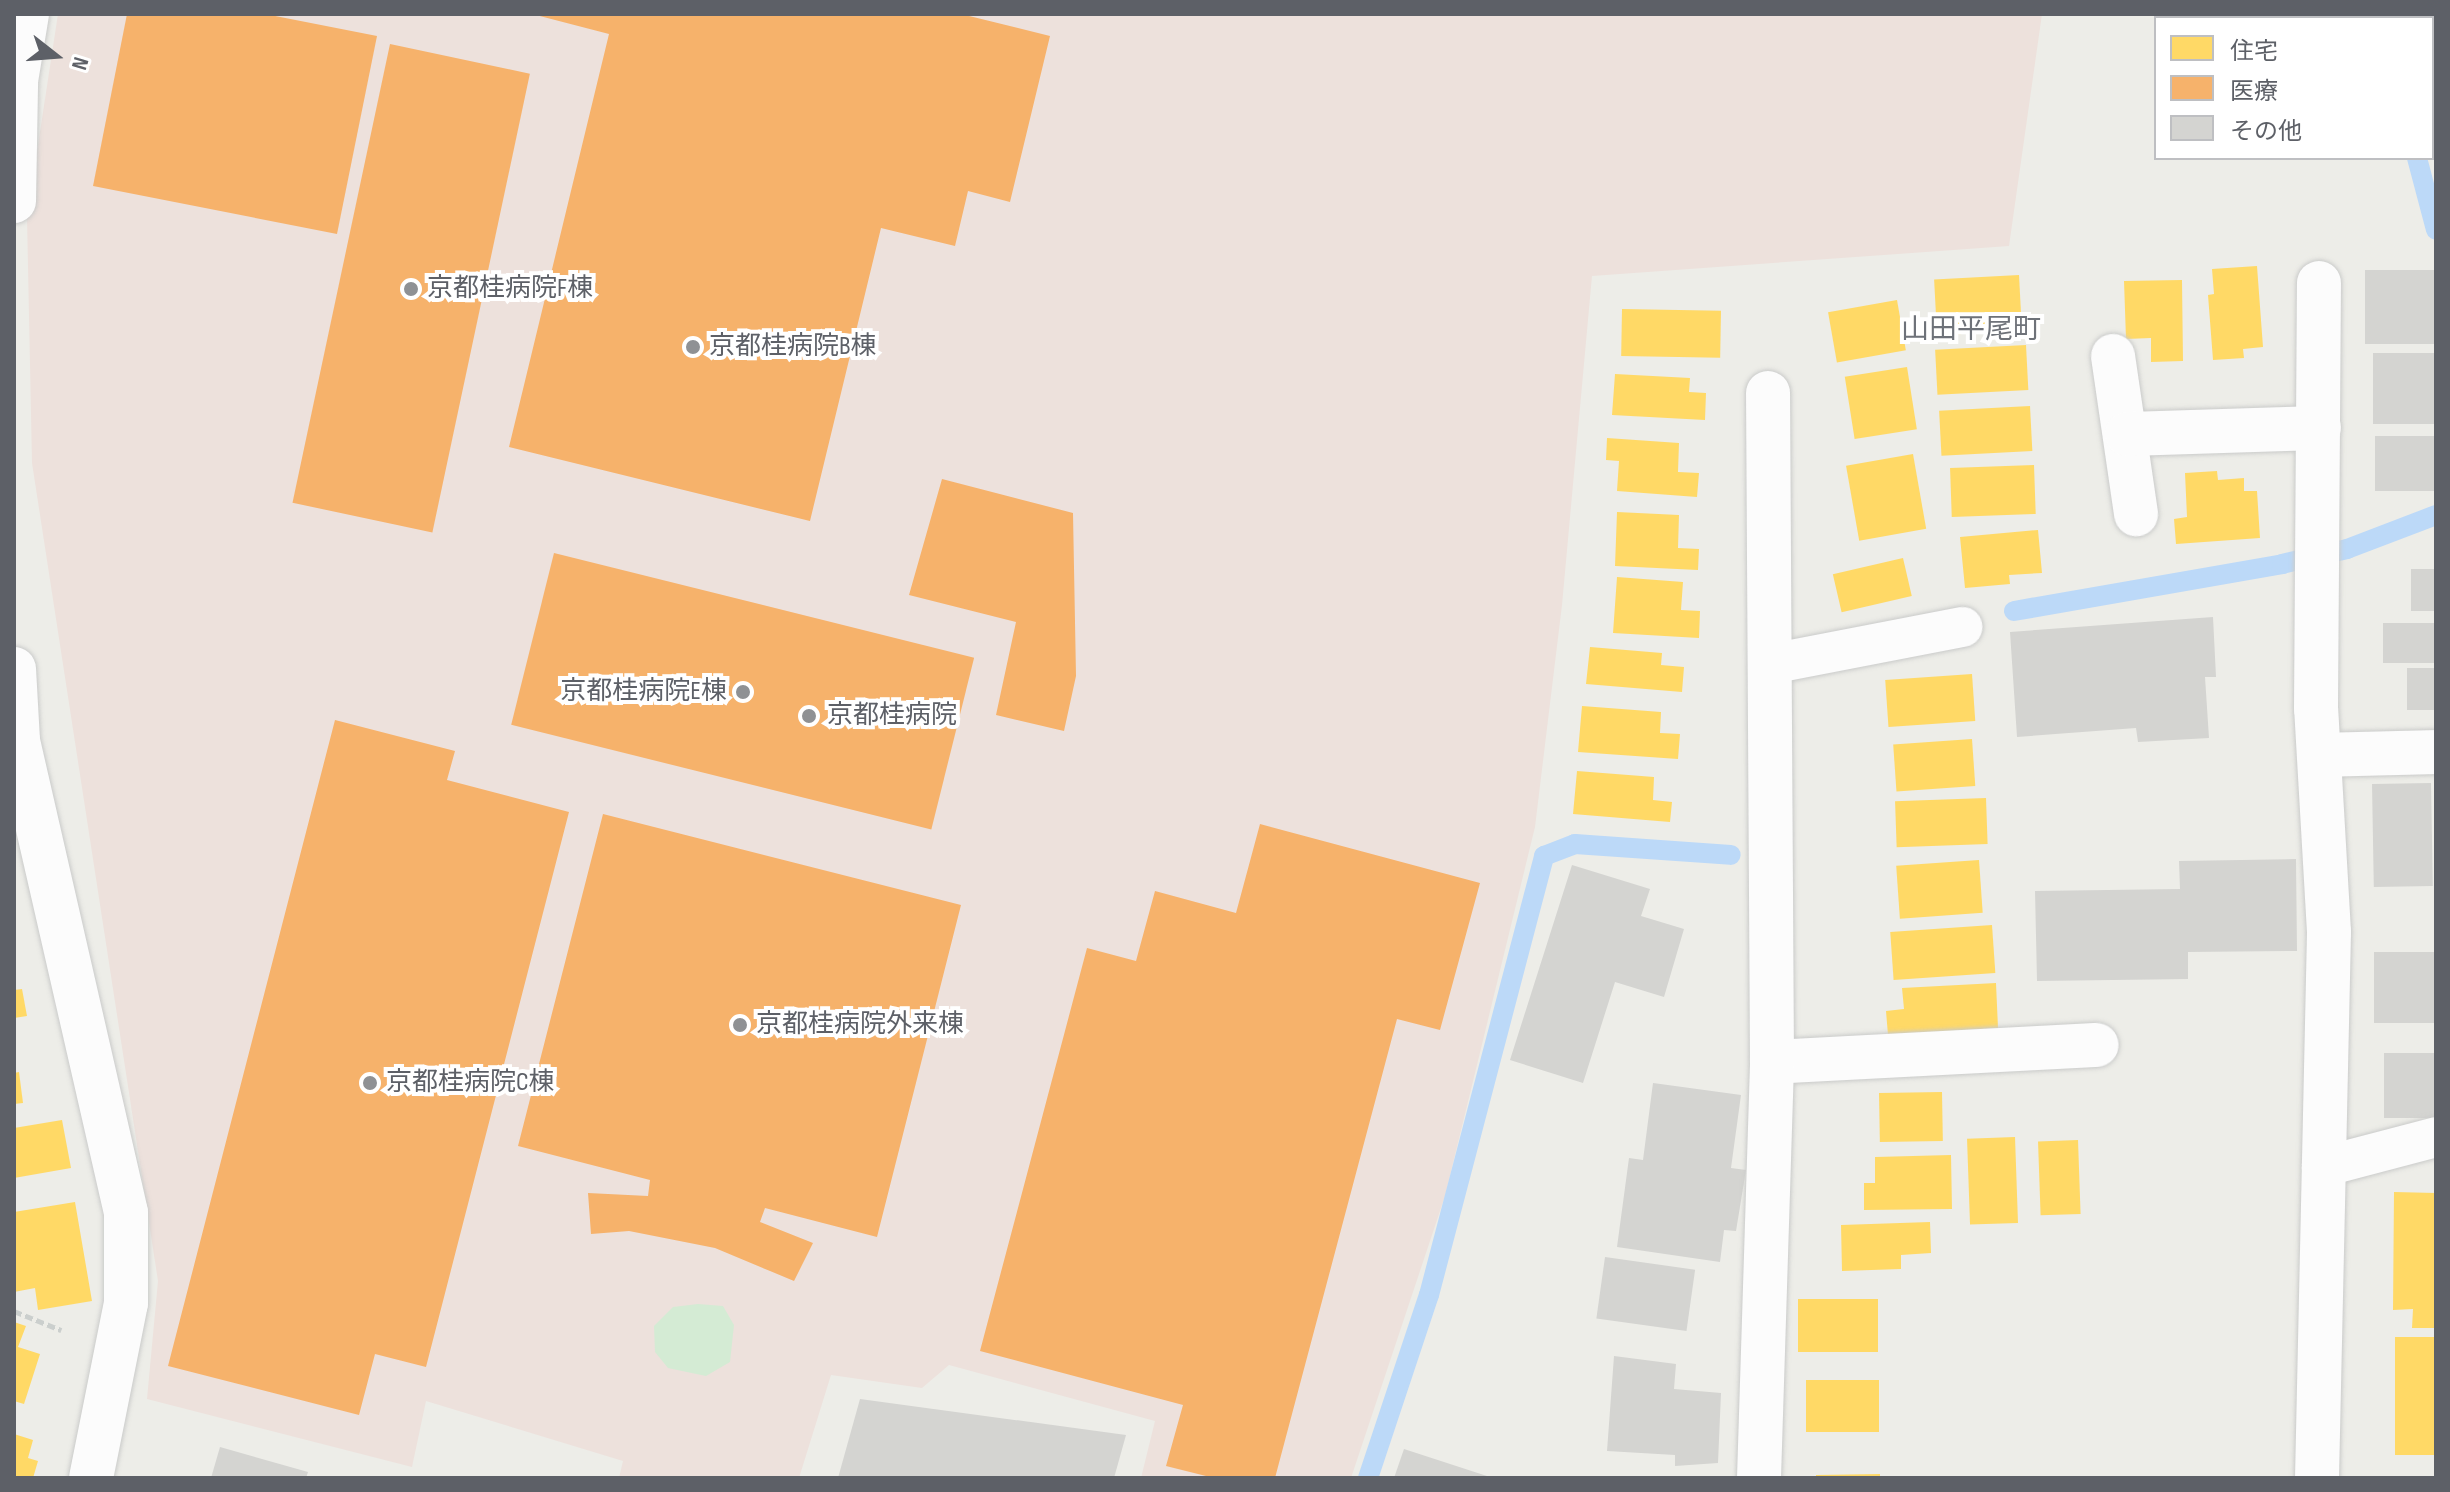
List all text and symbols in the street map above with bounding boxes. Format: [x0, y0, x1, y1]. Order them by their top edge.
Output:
north arrow [16, 16, 96, 96]
legend [2154, 16, 2434, 160]
text: 住宅 [2230, 37, 2278, 66]
text: N [65, 54, 94, 73]
text: 医療 [2230, 77, 2278, 106]
text: その他 [2230, 117, 2302, 146]
place label: 京都桂病院F棟 [427, 273, 593, 305]
marker: 京都桂病院F棟 [402, 280, 420, 298]
district label: 山田平尾町 [1901, 313, 2041, 347]
place label: 京都桂病院B棟 [709, 331, 877, 363]
marker: 京都桂病院B棟 [684, 338, 702, 356]
place label: 京都桂病院E棟 [560, 676, 727, 708]
marker: 京都桂病院E棟 [734, 683, 752, 701]
place label: 京都桂病院 [827, 700, 957, 732]
marker: 京都桂病院 [798, 705, 820, 727]
place label: 京都桂病院外来棟 [756, 1009, 964, 1041]
marker: 京都桂病院外来棟 [731, 1016, 749, 1034]
place label: 京都桂病院C棟 [386, 1067, 555, 1099]
marker: 京都桂病院C棟 [361, 1074, 379, 1092]

